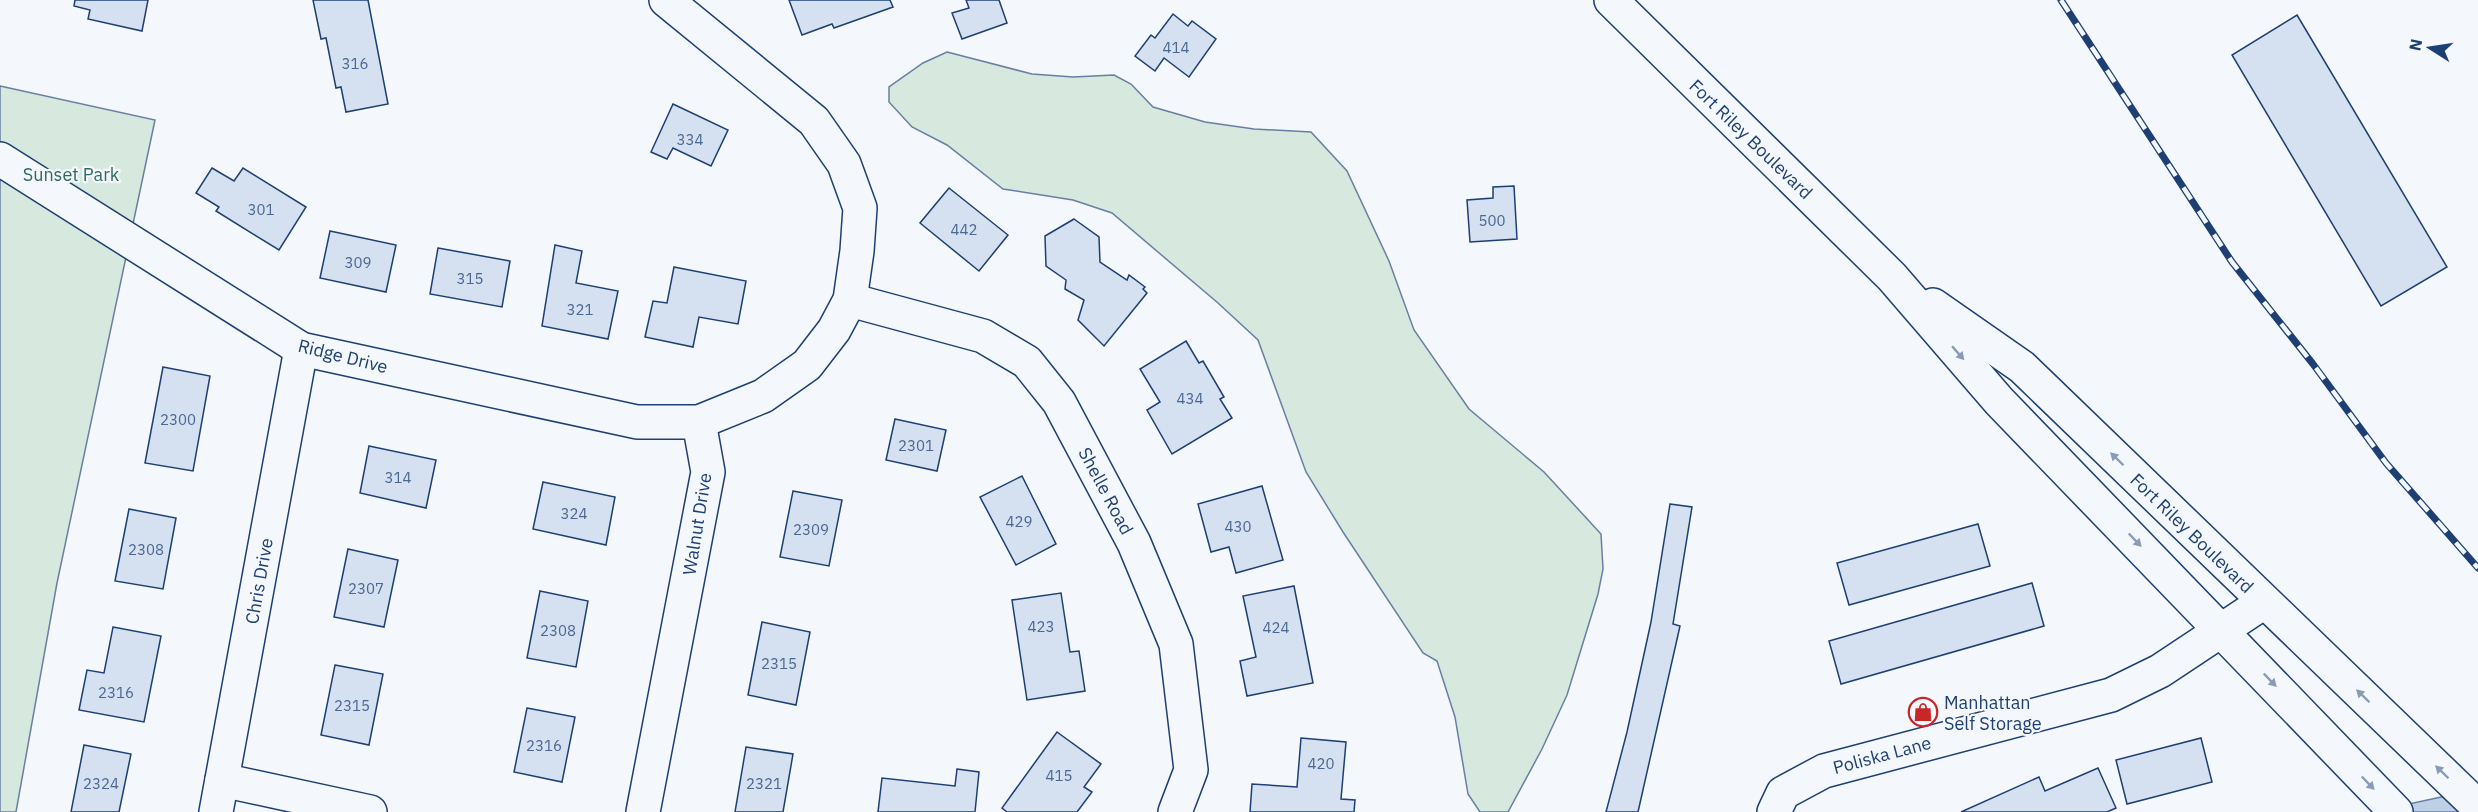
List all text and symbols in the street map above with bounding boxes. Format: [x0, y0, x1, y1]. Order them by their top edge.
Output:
north arrow [2400, 18, 2460, 78]
text: N [2404, 37, 2426, 53]
house number: 414 [1162, 38, 1190, 57]
house number: 316 [341, 54, 369, 73]
street label: Fort Riley Boulevard [1684, 74, 1818, 204]
house number: 334 [676, 130, 704, 149]
park label: Sunset Park [23, 163, 120, 186]
house number: 301 [247, 200, 275, 219]
house number: 500 [1478, 211, 1506, 230]
house number: 442 [950, 220, 978, 239]
house number: 309 [344, 253, 372, 272]
house number: 315 [456, 269, 484, 288]
house number: 321 [566, 300, 594, 319]
street label: Ridge Drive [296, 334, 390, 378]
one-way arrow [1951, 345, 1964, 361]
house number: 434 [1176, 389, 1204, 408]
house number: 2300 [160, 410, 196, 429]
house number: 2301 [898, 436, 934, 455]
street label: Shelle Road [1073, 443, 1139, 539]
one-way arrow [2110, 453, 2124, 467]
house number: 314 [384, 468, 412, 487]
street label: Fort Riley Boulevard [2125, 468, 2259, 598]
street label: Walnut Drive [678, 471, 716, 577]
house number: 324 [560, 504, 588, 523]
house number: 429 [1005, 512, 1033, 531]
house number: 430 [1224, 517, 1252, 536]
house number: 2309 [793, 520, 829, 539]
one-way arrow [2127, 533, 2141, 547]
street label: Chris Drive [240, 536, 278, 626]
house number: 2308 [128, 540, 164, 559]
house number: 2307 [348, 579, 384, 598]
house number: 423 [1027, 617, 1055, 636]
house number: 424 [1262, 618, 1290, 637]
house number: 2308 [540, 621, 576, 640]
house number: 2315 [761, 654, 797, 673]
one-way arrow [2263, 673, 2277, 687]
house number: 2316 [98, 683, 134, 702]
one-way arrow [2356, 689, 2371, 703]
place label: Manhattan Self Storage [1944, 691, 2042, 735]
house number: 2315 [334, 696, 370, 715]
shop icon: Manhattan Self Storage [1907, 696, 1939, 728]
street label: Poliska Lane [1830, 731, 1934, 779]
house number: 2316 [526, 736, 562, 755]
house number: 420 [1307, 754, 1335, 773]
one-way arrow [2435, 765, 2449, 779]
house number: 415 [1045, 766, 1073, 785]
house number: 2324 [83, 774, 119, 793]
house number: 2321 [746, 774, 782, 793]
one-way arrow [2361, 775, 2375, 789]

